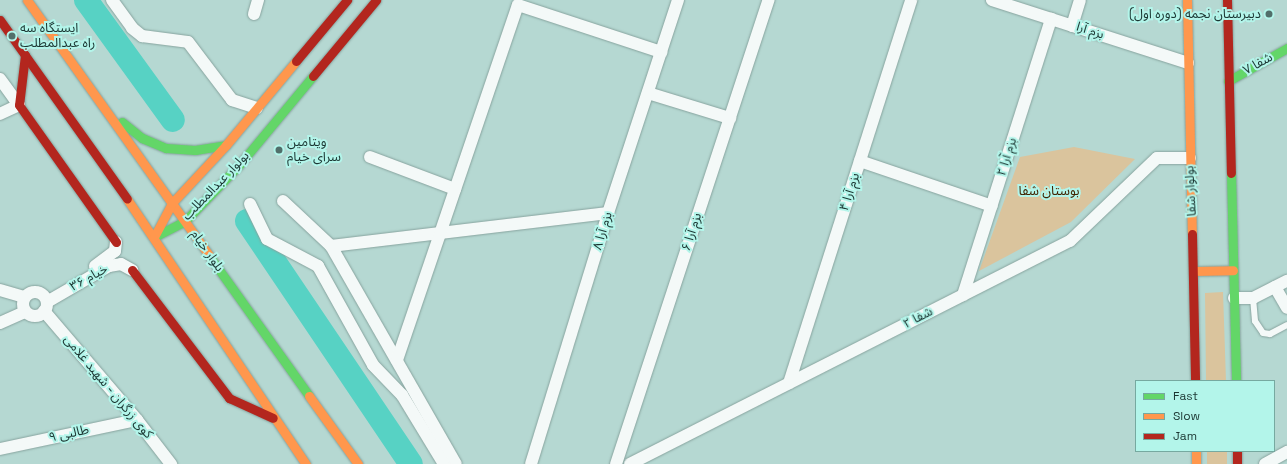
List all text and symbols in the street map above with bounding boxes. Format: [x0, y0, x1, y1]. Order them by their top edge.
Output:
place label: دبیرستان نجمه (دوره اول) [1129, 6, 1261, 22]
marker: دبیرستان نجمه (دوره اول) [1264, 9, 1274, 19]
street label: بزم آرا [1074, 19, 1106, 43]
place label: ایستگاه سه راه عبدالمطلب [20, 21, 95, 52]
marker: ایستگاه سه راه عبدالمطلب [7, 31, 17, 41]
street label: شفا ۷ [1241, 50, 1275, 78]
place label: ویتامین سرای خیام [287, 135, 341, 166]
street label: بزم آرا ۲ [994, 136, 1020, 178]
marker: ویتامین سرای خیام [274, 145, 284, 155]
street label: بولوار عبدالمطلب [179, 148, 253, 224]
street label: بولوار شفا [1182, 165, 1200, 217]
street label: بزم آرا ۴ [837, 171, 863, 213]
park label: بوستان شفا [1018, 183, 1080, 199]
street label: بزم آرا ۸ [590, 210, 616, 252]
street label: بزم آرا ۶ [679, 211, 705, 253]
street label: بلوار خیام [187, 227, 227, 275]
street label: خیام ۳۶ [67, 261, 111, 295]
street label: شفا ۲ [901, 304, 935, 332]
street label: کوی زرگران - شهید غلامی [60, 332, 156, 442]
legend [1135, 380, 1275, 452]
text: Fast [1173, 388, 1198, 404]
text: Slow [1173, 408, 1200, 424]
street label: طالبی ۹ [47, 422, 91, 446]
text: Jam [1173, 428, 1197, 444]

